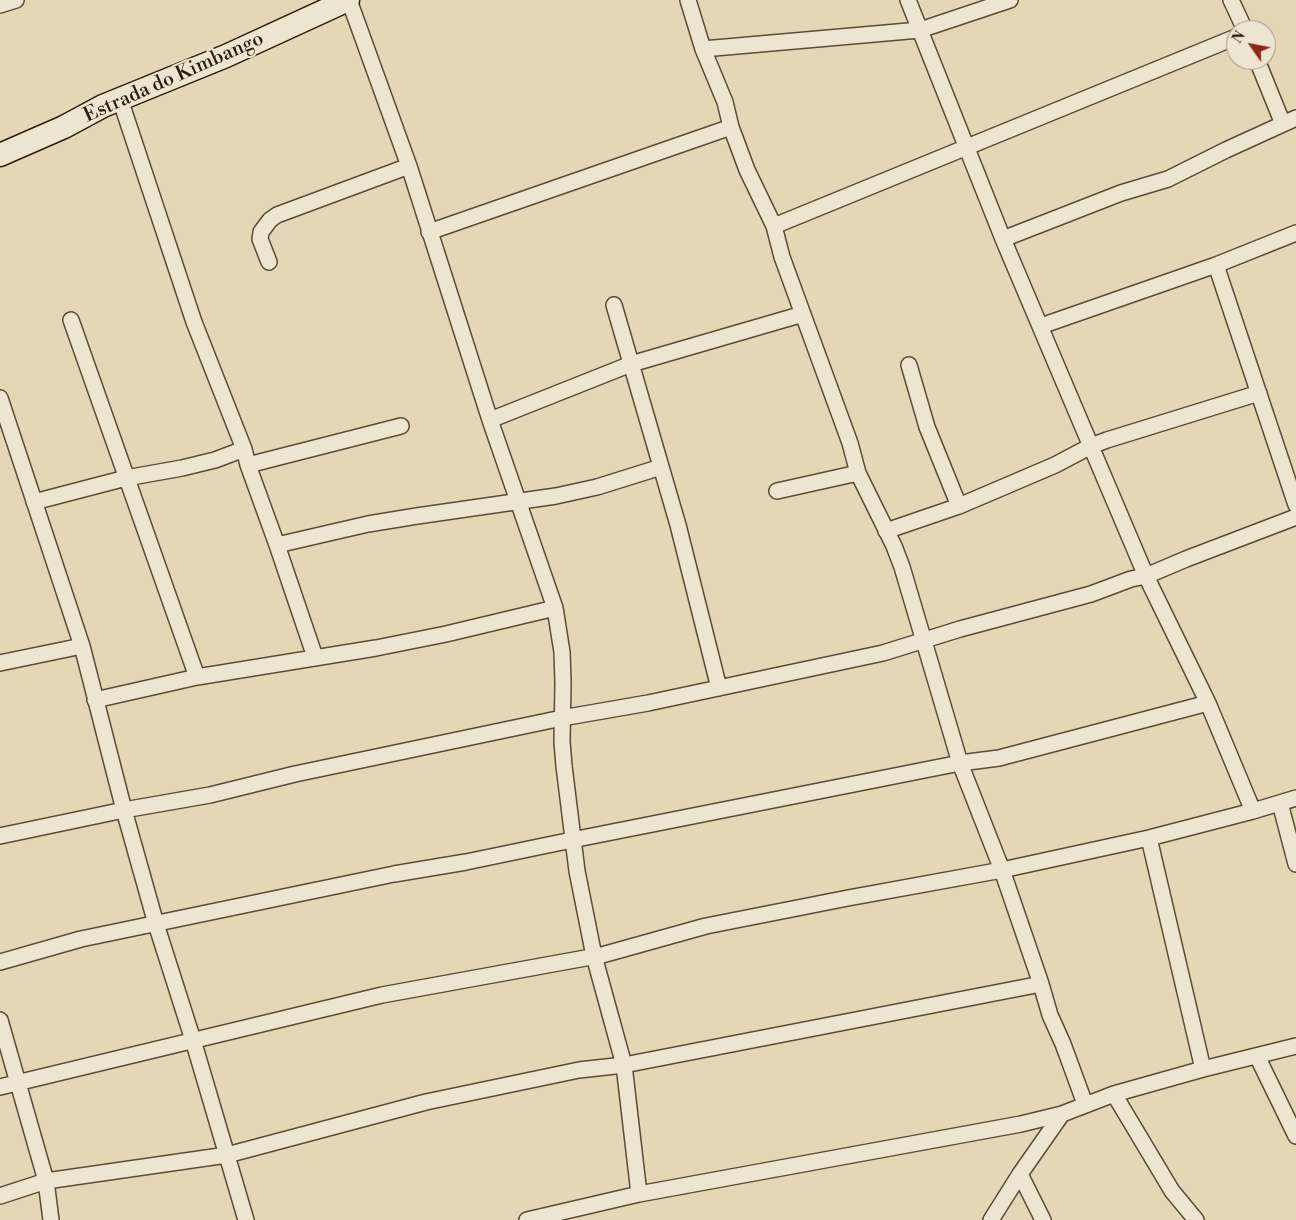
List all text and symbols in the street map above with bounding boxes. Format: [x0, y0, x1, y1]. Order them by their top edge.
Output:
north arrow [1226, 20, 1276, 70]
street label: Estrada do Kimbango [80, 27, 268, 129]
text: N [1229, 28, 1250, 47]

